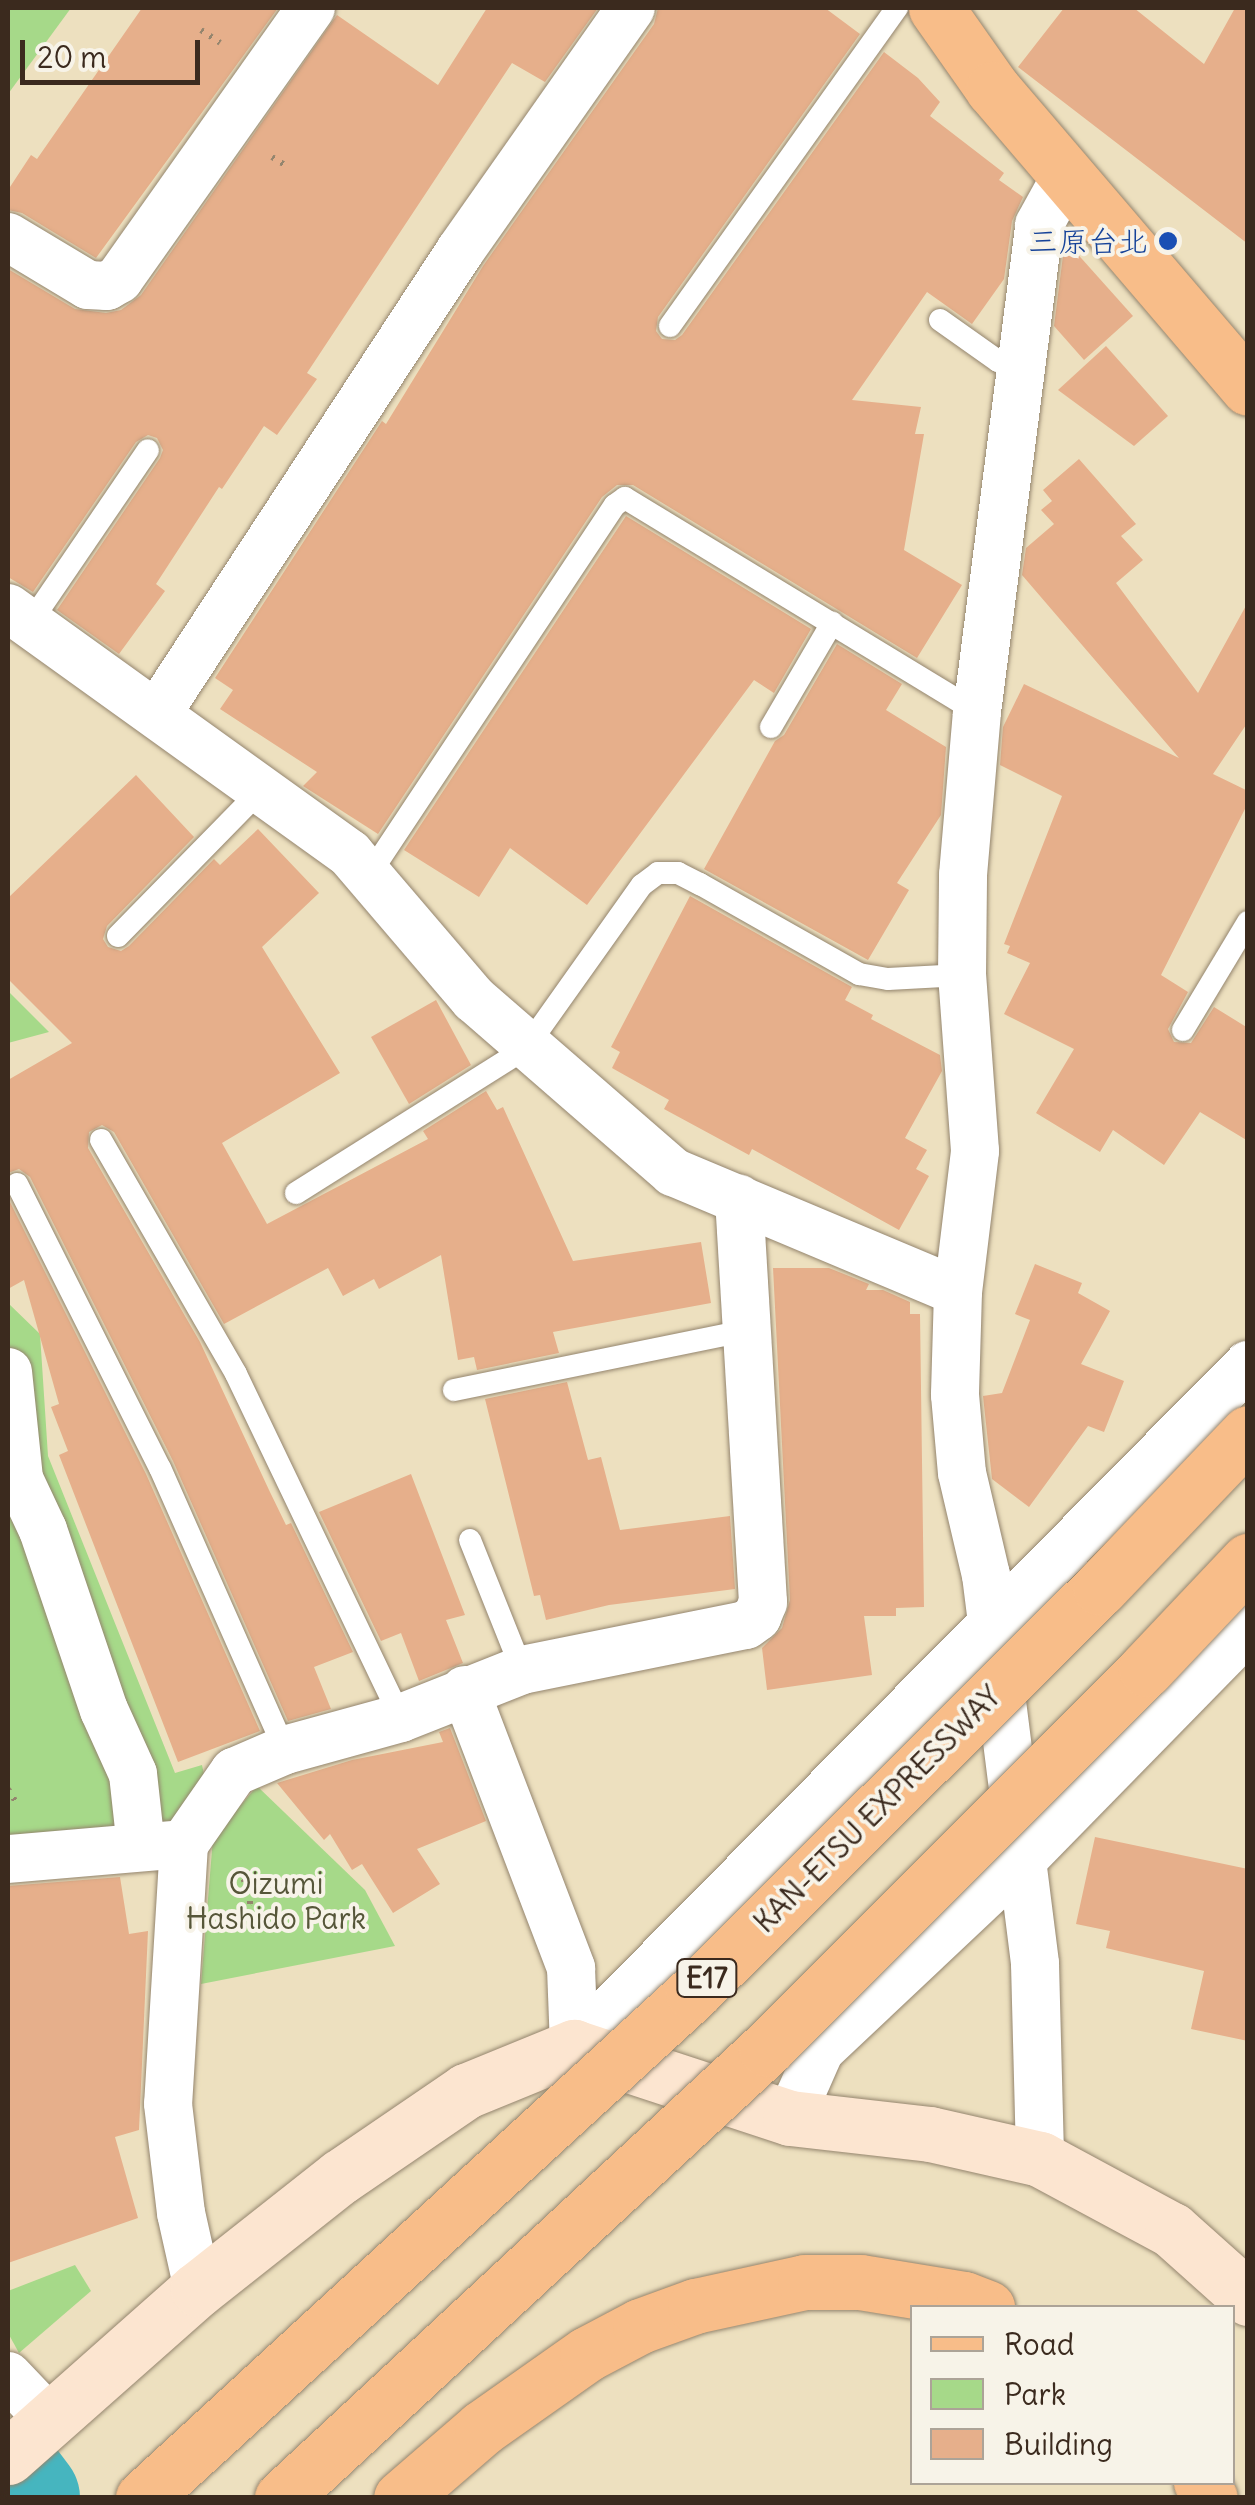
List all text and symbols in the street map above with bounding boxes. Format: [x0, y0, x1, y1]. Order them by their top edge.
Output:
scale bar [25, 20, 205, 82]
text: 20 m [37, 38, 107, 76]
place label: 三原台北 [1028, 223, 1148, 259]
marker: 三原台北 [1157, 230, 1179, 252]
street label: KAN-ETSU EXPRESSWAY [746, 1678, 1008, 1940]
park label: Oizumi Hashido Park [186, 1865, 366, 1936]
road number: E17 [674, 1955, 740, 2001]
legend [910, 2305, 1235, 2485]
text: Road [1004, 2325, 1074, 2363]
text: Park [1004, 2375, 1066, 2413]
text: Building [1004, 2425, 1113, 2463]

